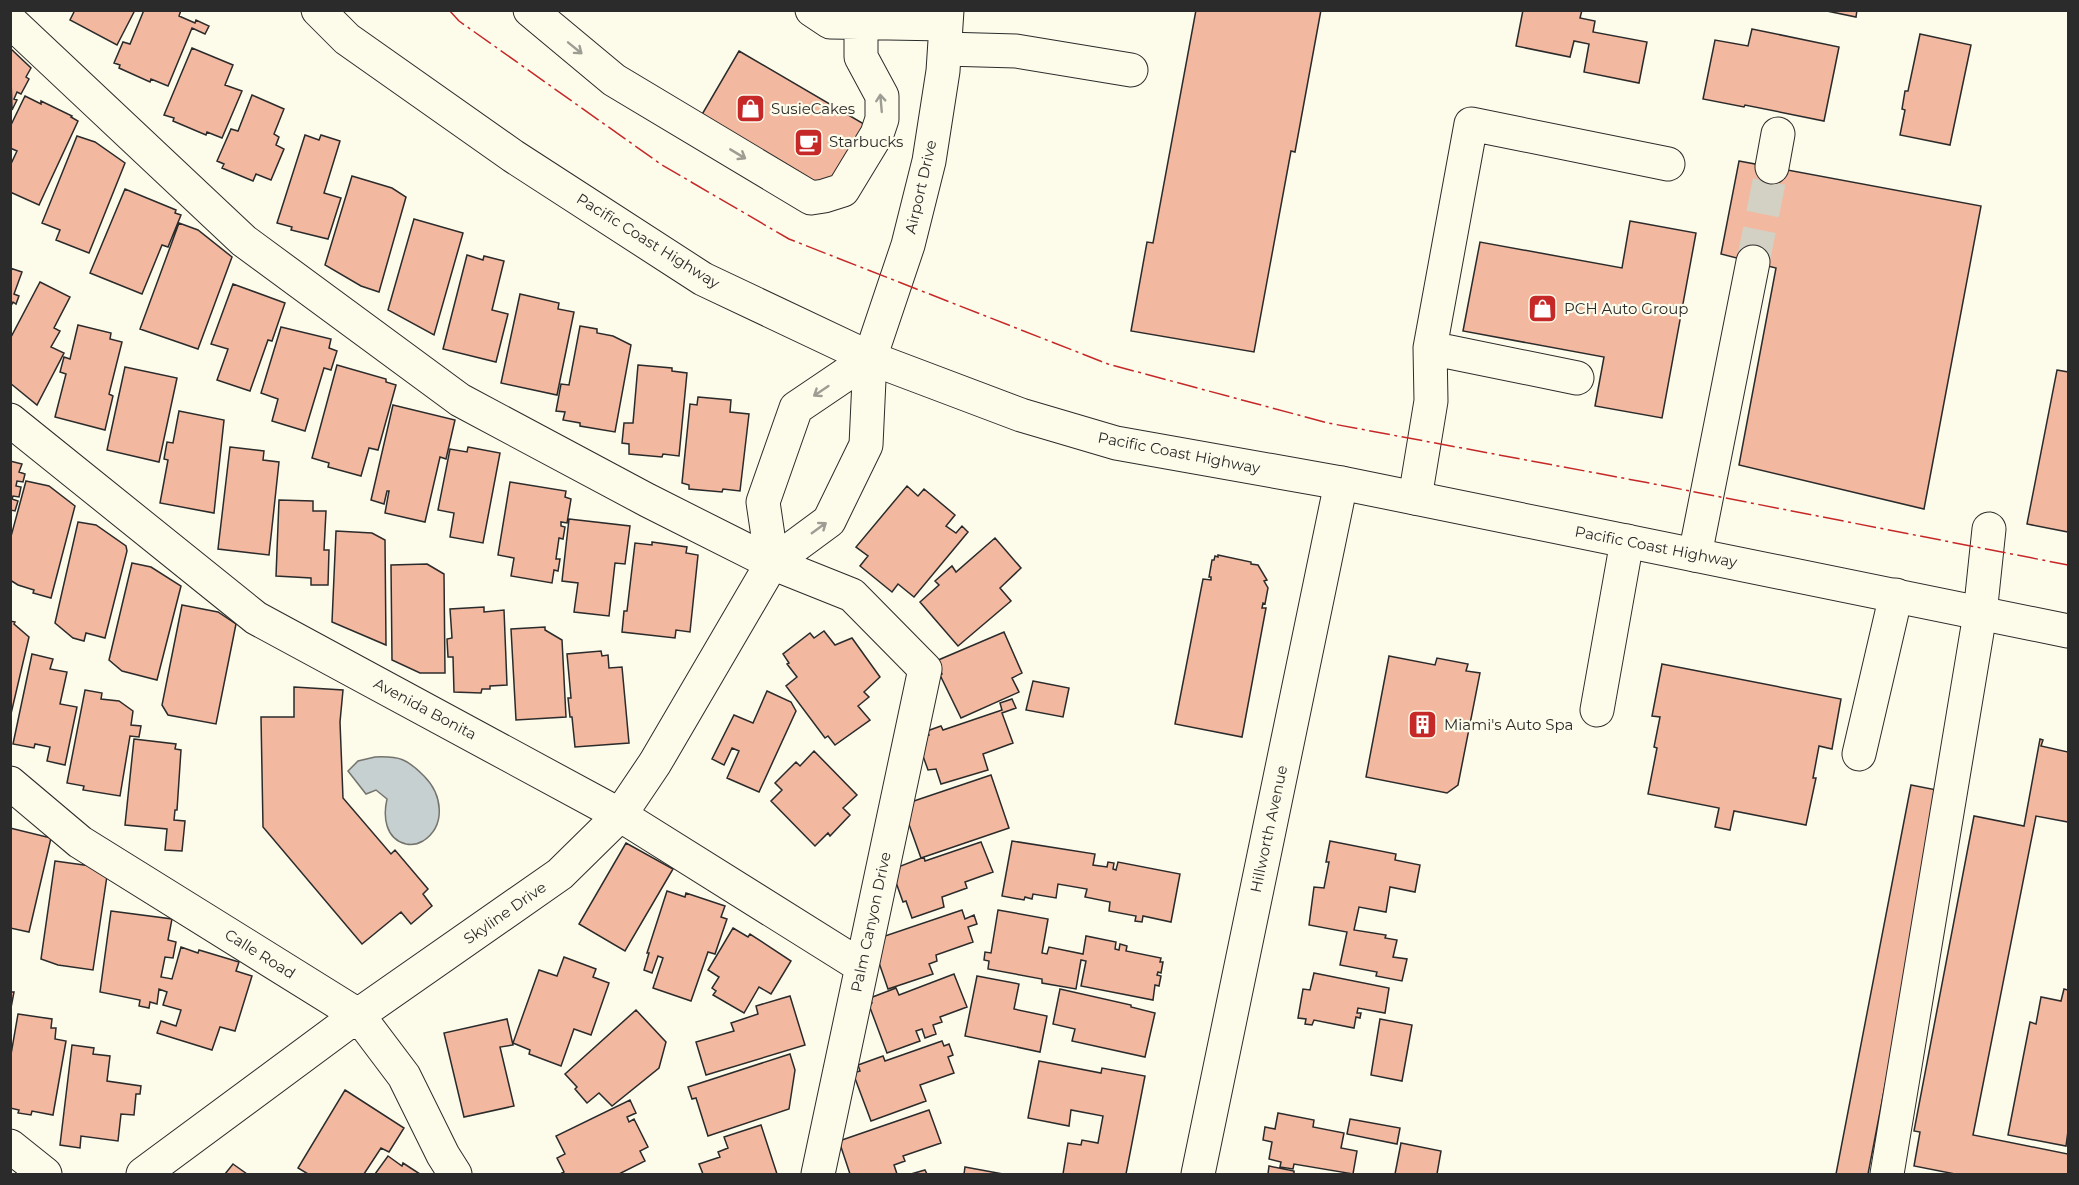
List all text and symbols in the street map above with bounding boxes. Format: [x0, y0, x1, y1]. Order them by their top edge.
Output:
one-way arrow [567, 42, 583, 55]
shop icon: SusieCakes [734, 93, 766, 125]
one-way arrow [875, 93, 886, 113]
place label: SusieCakes [771, 99, 855, 118]
cafe icon: Starbucks [792, 126, 824, 158]
place label: Starbucks [829, 132, 903, 151]
street label: Airport Drive [900, 138, 941, 236]
one-way arrow [729, 149, 746, 161]
street label: Pacific Coast Highway [573, 189, 724, 293]
shop icon: PCH Auto Group [1527, 293, 1559, 325]
place label: PCH Auto Group [1564, 299, 1688, 318]
one-way arrow [813, 385, 830, 397]
street label: Pacific Coast Highway [1096, 427, 1263, 478]
street label: Pacific Coast Highway [1573, 521, 1740, 572]
one-way arrow [811, 522, 827, 534]
street label: Avenida Bonita [371, 673, 480, 744]
building icon: Miami's Auto Spa [1407, 709, 1439, 741]
place label: Miami's Auto Spa [1444, 715, 1573, 734]
street label: Hillworth Avenue [1246, 763, 1291, 894]
street label: Palm Canyon Drive [846, 850, 895, 994]
street label: Skyline Drive [460, 877, 550, 948]
street label: Calle Road [221, 924, 299, 983]

